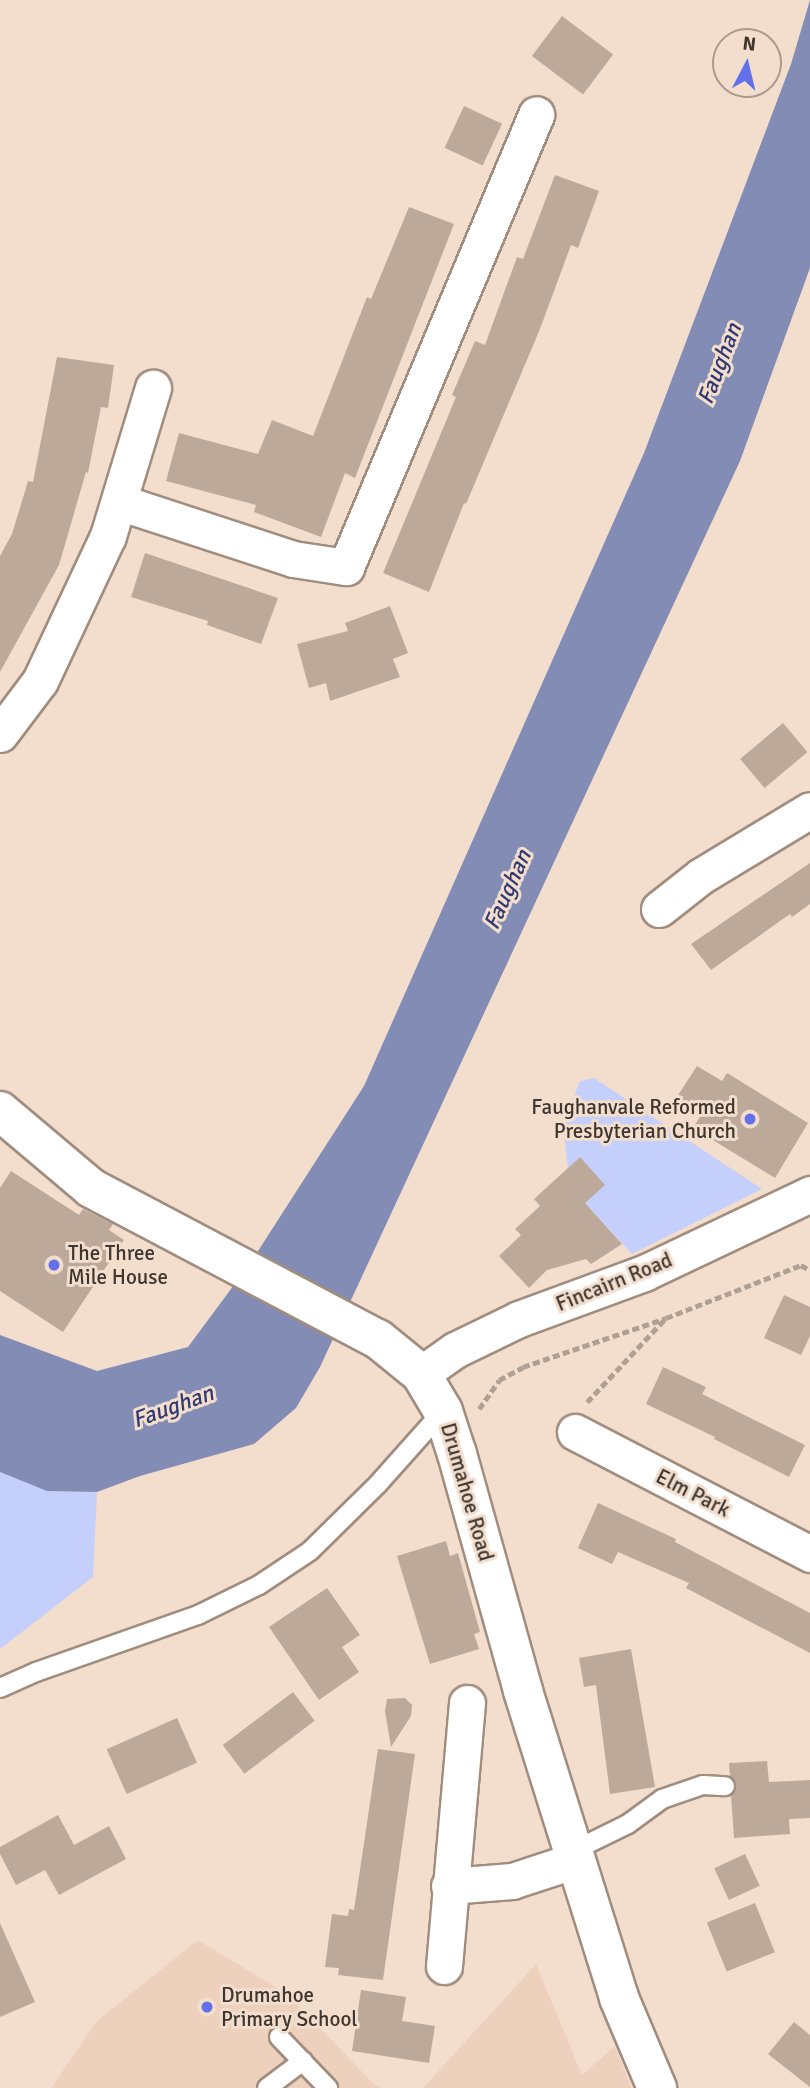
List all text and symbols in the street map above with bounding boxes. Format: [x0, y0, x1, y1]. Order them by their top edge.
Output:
north arrow [712, 28, 782, 98]
text: N [741, 31, 757, 57]
water label: Faughan [692, 320, 748, 408]
water label: Faughan [478, 846, 538, 934]
place label: Faughanvale Reformed Presbyterian Church [531, 1094, 736, 1144]
marker: Faughanvale Reformed Presbyterian Church [742, 1111, 758, 1127]
place label: The Three Mile House [68, 1240, 168, 1290]
street label: Fincairn Road [552, 1247, 676, 1317]
marker: The Three Mile House [46, 1257, 62, 1273]
water label: Faughan [129, 1380, 217, 1434]
street label: Drumahoe Road [435, 1420, 499, 1564]
street label: Elm Park [652, 1464, 734, 1522]
place label: Drumahoe Primary School [221, 1982, 357, 2032]
marker: Drumahoe Primary School [199, 1999, 215, 2015]

